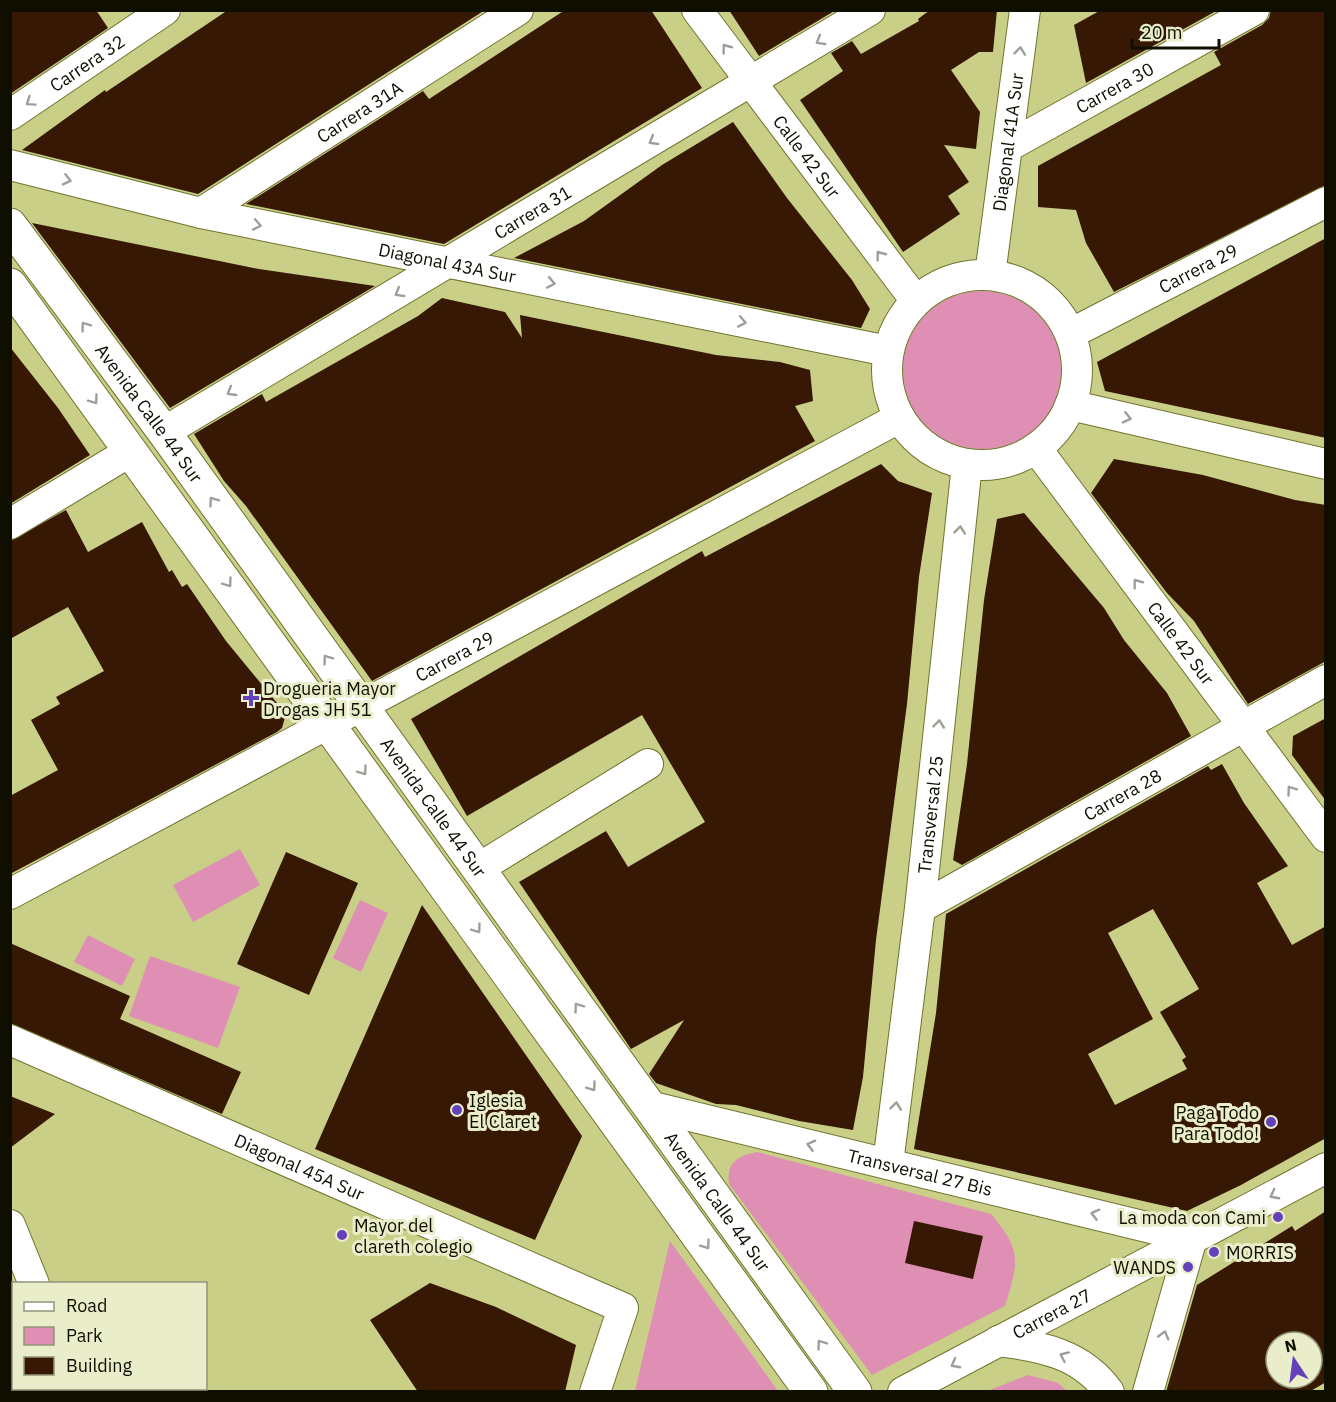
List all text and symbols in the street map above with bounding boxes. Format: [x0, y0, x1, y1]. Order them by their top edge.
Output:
scale bar [1132, 12, 1219, 50]
text: 20 m [1141, 21, 1183, 44]
street label: Carrera 32 [45, 29, 129, 96]
one-way arrow [816, 33, 826, 45]
one-way arrow [722, 44, 733, 55]
one-way arrow [1013, 46, 1025, 55]
street label: Carrera 30 [1071, 56, 1158, 118]
street label: Diagonal 41A Sur [987, 71, 1028, 213]
street label: Carrera 31A [312, 75, 407, 148]
one-way arrow [25, 95, 36, 106]
street label: Calle 42 Sur [768, 110, 846, 203]
one-way arrow [649, 134, 659, 146]
one-way arrow [62, 172, 72, 185]
street label: Carrera 31 [489, 180, 575, 244]
one-way arrow [252, 218, 262, 231]
street label: Diagonal 43A Sur [377, 237, 518, 288]
street label: Carrera 29 [1155, 238, 1241, 298]
one-way arrow [877, 250, 888, 261]
one-way arrow [546, 276, 556, 289]
one-way arrow [395, 285, 405, 297]
one-way arrow [737, 315, 747, 328]
one-way arrow [82, 322, 93, 333]
street label: Avenida Calle 44 Sur [91, 339, 208, 487]
one-way arrow [227, 385, 237, 396]
one-way arrow [87, 394, 98, 405]
one-way arrow [1122, 411, 1132, 424]
one-way arrow [209, 496, 220, 507]
one-way arrow [953, 526, 966, 535]
one-way arrow [221, 577, 232, 588]
one-way arrow [1133, 578, 1144, 589]
street label: Calle 42 Sur [1143, 597, 1220, 689]
street label: Carrera 29 [411, 626, 498, 687]
one-way arrow [323, 654, 334, 665]
place label: Drogueria Mayor Drogas JH 51 [263, 677, 396, 721]
marker: Drogueria Mayor Drogas JH 51 [244, 691, 258, 705]
one-way arrow [932, 720, 945, 729]
street label: Avenida Calle 44 Sur [376, 733, 492, 882]
street label: Transversal 25 [912, 754, 948, 875]
street label: Carrera 28 [1079, 763, 1165, 825]
one-way arrow [356, 764, 367, 775]
one-way arrow [1287, 785, 1298, 796]
one-way arrow [470, 922, 481, 933]
one-way arrow [574, 1002, 585, 1013]
one-way arrow [584, 1080, 595, 1091]
place label: Iglesia El Claret [469, 1089, 537, 1133]
place label: Paga Todo Para Todo! [1173, 1101, 1259, 1145]
one-way arrow [890, 1102, 902, 1111]
marker: Iglesia El Claret [450, 1103, 464, 1117]
marker: Paga Todo Para Todo! [1264, 1115, 1278, 1129]
street label: Avenida Calle 44 Sur [660, 1127, 776, 1276]
street label: Diagonal 45A Sur [231, 1128, 368, 1205]
one-way arrow [806, 1140, 816, 1153]
street label: Transversal 27 Bis [845, 1143, 995, 1201]
one-way arrow [1270, 1188, 1280, 1199]
place label: La moda con Cami [1119, 1206, 1266, 1229]
one-way arrow [1090, 1209, 1100, 1222]
marker: La moda con Cami [1271, 1210, 1285, 1224]
place label: Mayor del clareth colegio [354, 1214, 473, 1258]
marker: Mayor del clareth colegio [335, 1228, 349, 1242]
one-way arrow [699, 1238, 710, 1249]
place label: MORRIS [1226, 1241, 1294, 1264]
marker: MORRIS [1207, 1245, 1221, 1259]
place label: WANDS [1113, 1256, 1176, 1279]
marker: WANDS [1181, 1260, 1195, 1274]
legend [12, 1282, 207, 1390]
street label: Carrera 27 [1008, 1283, 1095, 1344]
text: Road [66, 1294, 107, 1317]
text: Park [66, 1324, 103, 1347]
one-way arrow [1157, 1330, 1170, 1340]
north arrow [1264, 1330, 1324, 1390]
text: N [1283, 1334, 1299, 1356]
one-way arrow [817, 1340, 828, 1351]
one-way arrow [1059, 1351, 1070, 1363]
text: Building [66, 1354, 133, 1377]
one-way arrow [951, 1357, 961, 1368]

